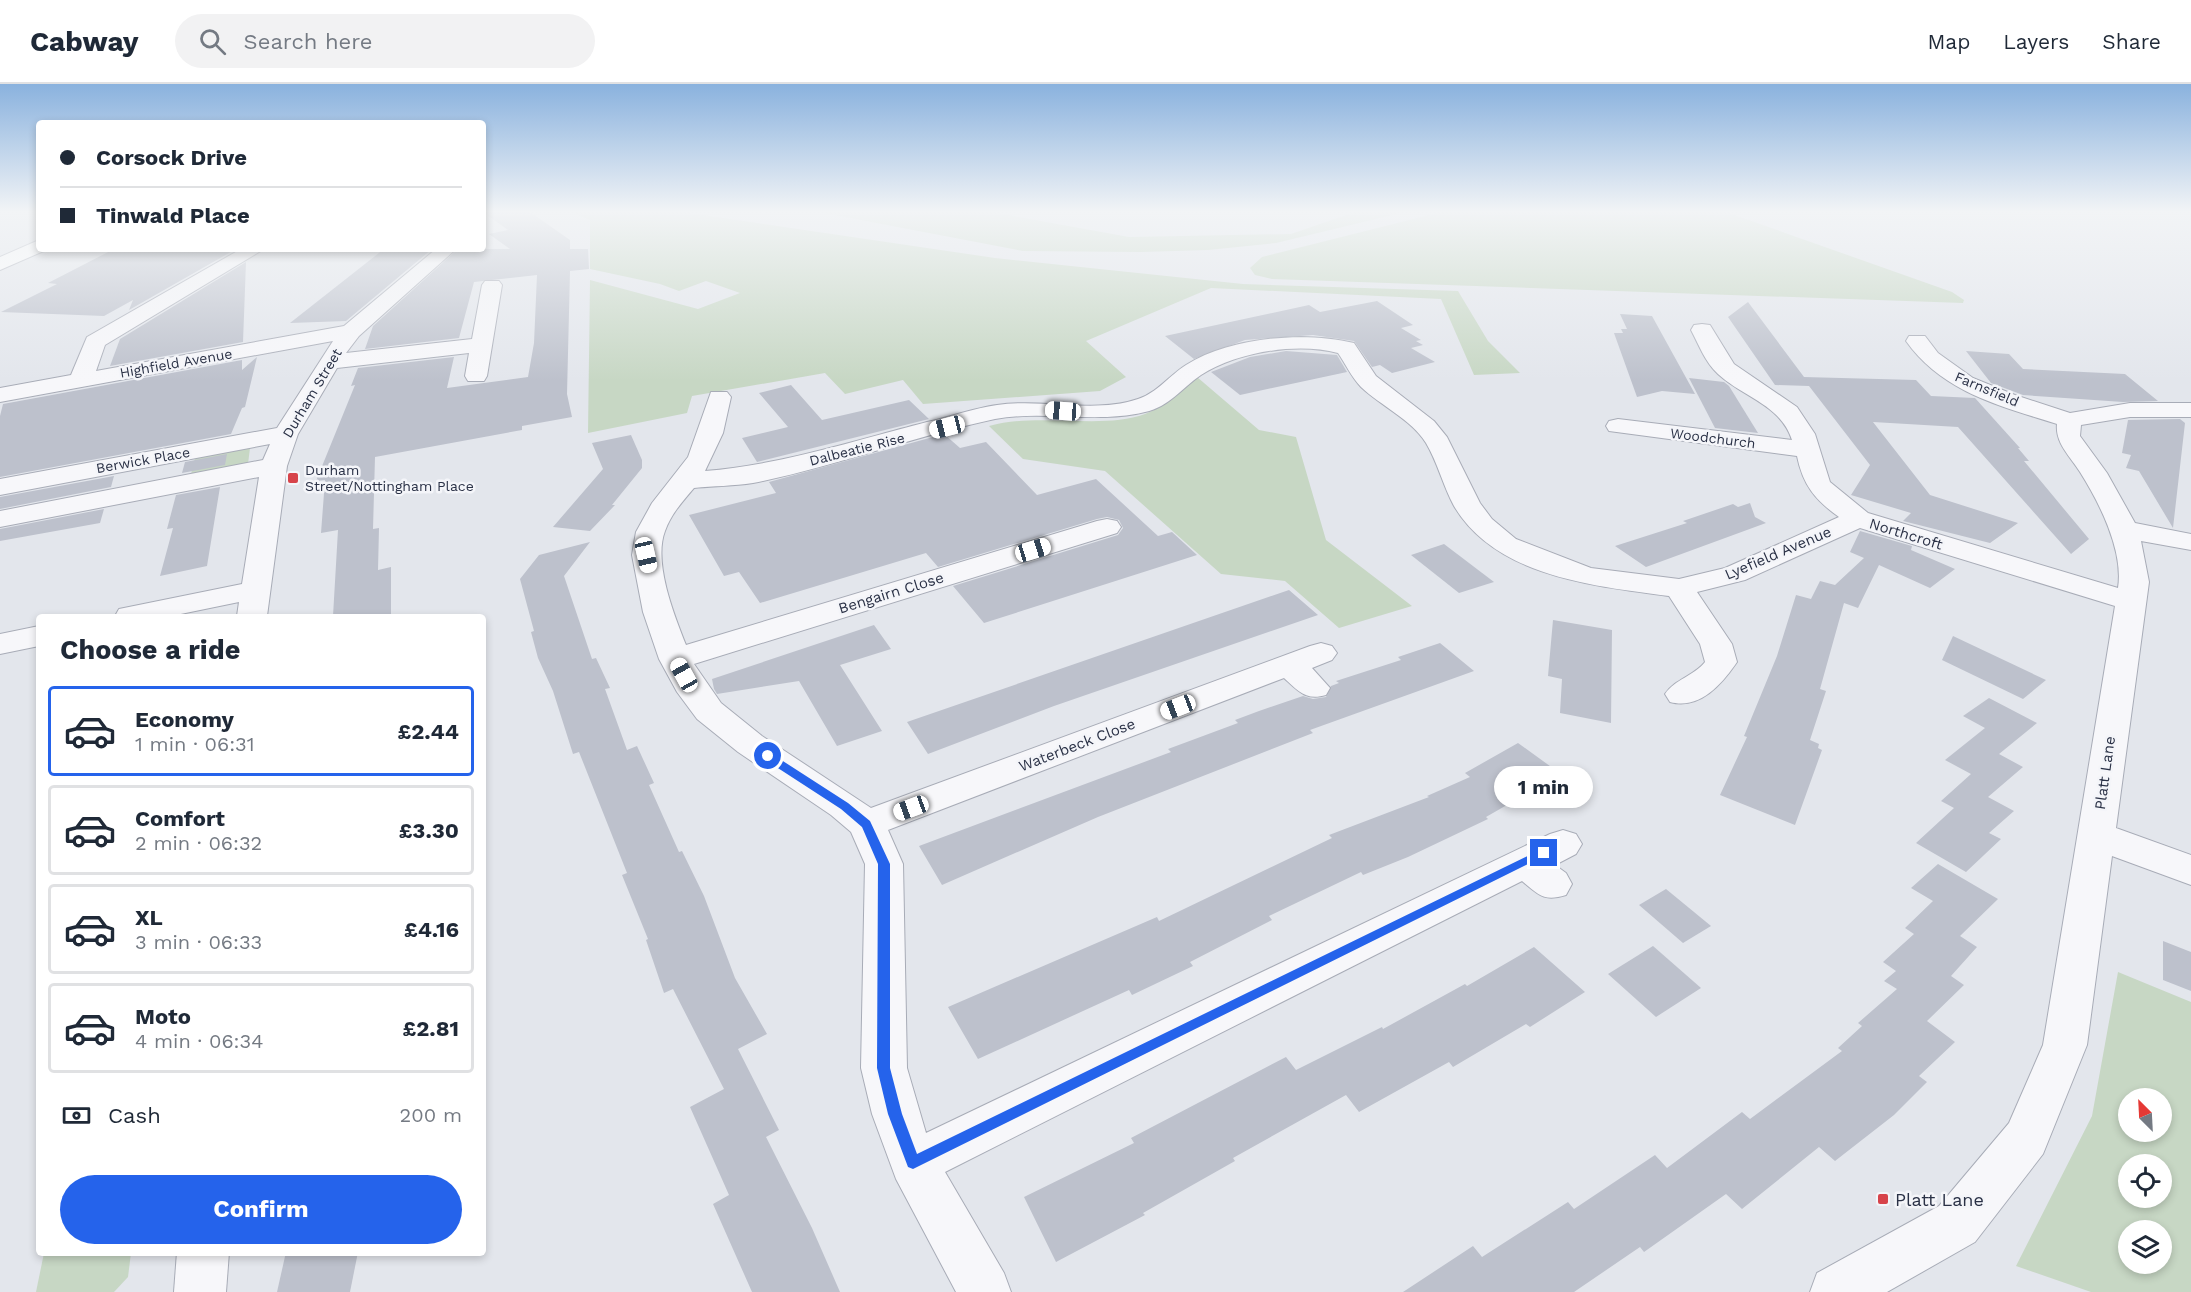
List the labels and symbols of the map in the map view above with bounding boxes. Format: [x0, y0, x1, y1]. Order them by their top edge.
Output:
street label: Highfield Avenue [118, 345, 234, 381]
street label: Durham Street [279, 345, 345, 441]
street label: Farnsfield [1953, 368, 2021, 410]
car [1044, 401, 1082, 421]
car [927, 414, 967, 440]
street label: Woodchurch [1669, 425, 1757, 451]
street label: Dalbeatie Rise [808, 429, 906, 469]
street label: Berwick Place [95, 444, 191, 476]
place label: Durham Street/Nottingham Place [305, 462, 474, 494]
marker: Durham Street/Nottingham Place [286, 471, 300, 485]
street label: Northcroft [1867, 514, 1946, 554]
street label: Lyefield Avenue [1722, 522, 1834, 584]
car [633, 535, 659, 575]
car [1013, 536, 1053, 564]
street label: Bengairn Close [836, 568, 946, 618]
car [667, 655, 701, 695]
car [1158, 692, 1198, 722]
street label: Waterbeck Close [1016, 715, 1138, 775]
street label: Platt Lane [2091, 735, 2119, 811]
route start [754, 742, 781, 769]
callout: 1 min [1494, 766, 1594, 808]
car [891, 793, 931, 823]
route end [1530, 839, 1557, 866]
north arrow [2118, 1088, 2172, 1142]
place label: Platt Lane [1895, 1189, 1984, 1210]
marker: Platt Lane [1876, 1192, 1890, 1206]

